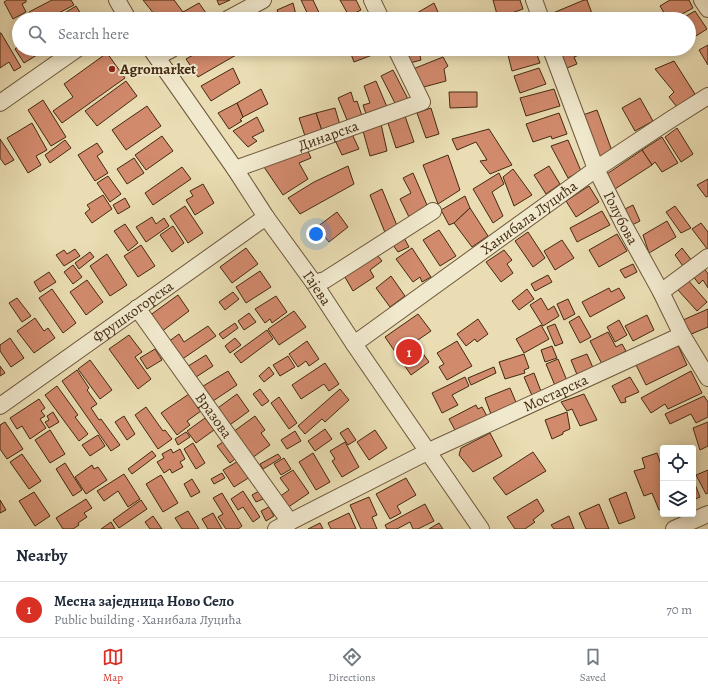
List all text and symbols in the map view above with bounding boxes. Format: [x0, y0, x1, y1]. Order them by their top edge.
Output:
search box [12, 12, 696, 56]
icon: search [26, 23, 48, 45]
text: Search here [58, 24, 129, 44]
place label: Agromarket [119, 59, 196, 79]
marker: Agromarket [107, 64, 117, 74]
street label: Динарска [295, 116, 361, 156]
street label: Ханибала Луцића [477, 176, 581, 259]
street label: Голубова [599, 188, 643, 248]
your location [306, 224, 326, 244]
street label: Гајева [298, 266, 336, 309]
street label: Фрушкогорска [88, 276, 177, 347]
pin: 1 [396, 337, 422, 367]
street label: Мостарска [520, 369, 591, 416]
street label: Вразова [191, 389, 237, 442]
map controls [660, 445, 696, 517]
button: locate [660, 445, 696, 481]
button: layers [660, 481, 696, 517]
text: Nearby [16, 544, 67, 567]
text: Месна заједница Ново Село [54, 591, 234, 611]
text: 1 [27, 601, 31, 618]
text: 70 m [666, 601, 692, 618]
text: Public building · Ханибала Луцића [54, 611, 241, 628]
tab: Map [102, 646, 124, 685]
tab: Directions [328, 646, 376, 685]
tab: Saved [580, 646, 606, 685]

